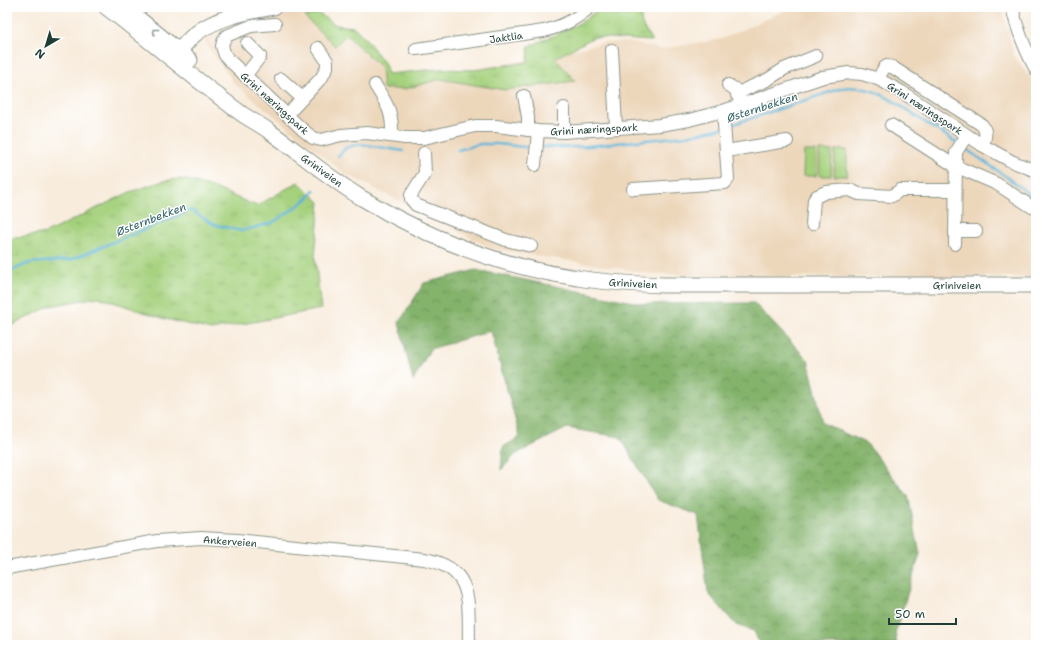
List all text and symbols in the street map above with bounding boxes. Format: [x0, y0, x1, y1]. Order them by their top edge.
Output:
north arrow [26, 26, 66, 66]
one-way arrow [152, 29, 159, 36]
street label: Jaktlia [488, 29, 524, 46]
text: N [32, 45, 48, 62]
street label: Grini næringspark [238, 69, 312, 138]
street label: Grini næringspark [885, 79, 965, 138]
water label: Østernbekken [724, 89, 800, 126]
street label: Grini næringspark [550, 121, 638, 138]
street label: Griniveien [298, 151, 345, 190]
water label: Østernbekken [113, 199, 189, 240]
street label: Griniveien [608, 276, 658, 291]
street label: Griniveien [933, 279, 981, 292]
street label: Ankerveien [203, 533, 257, 550]
scale bar [889, 600, 956, 626]
text: 50 m [895, 606, 925, 622]

